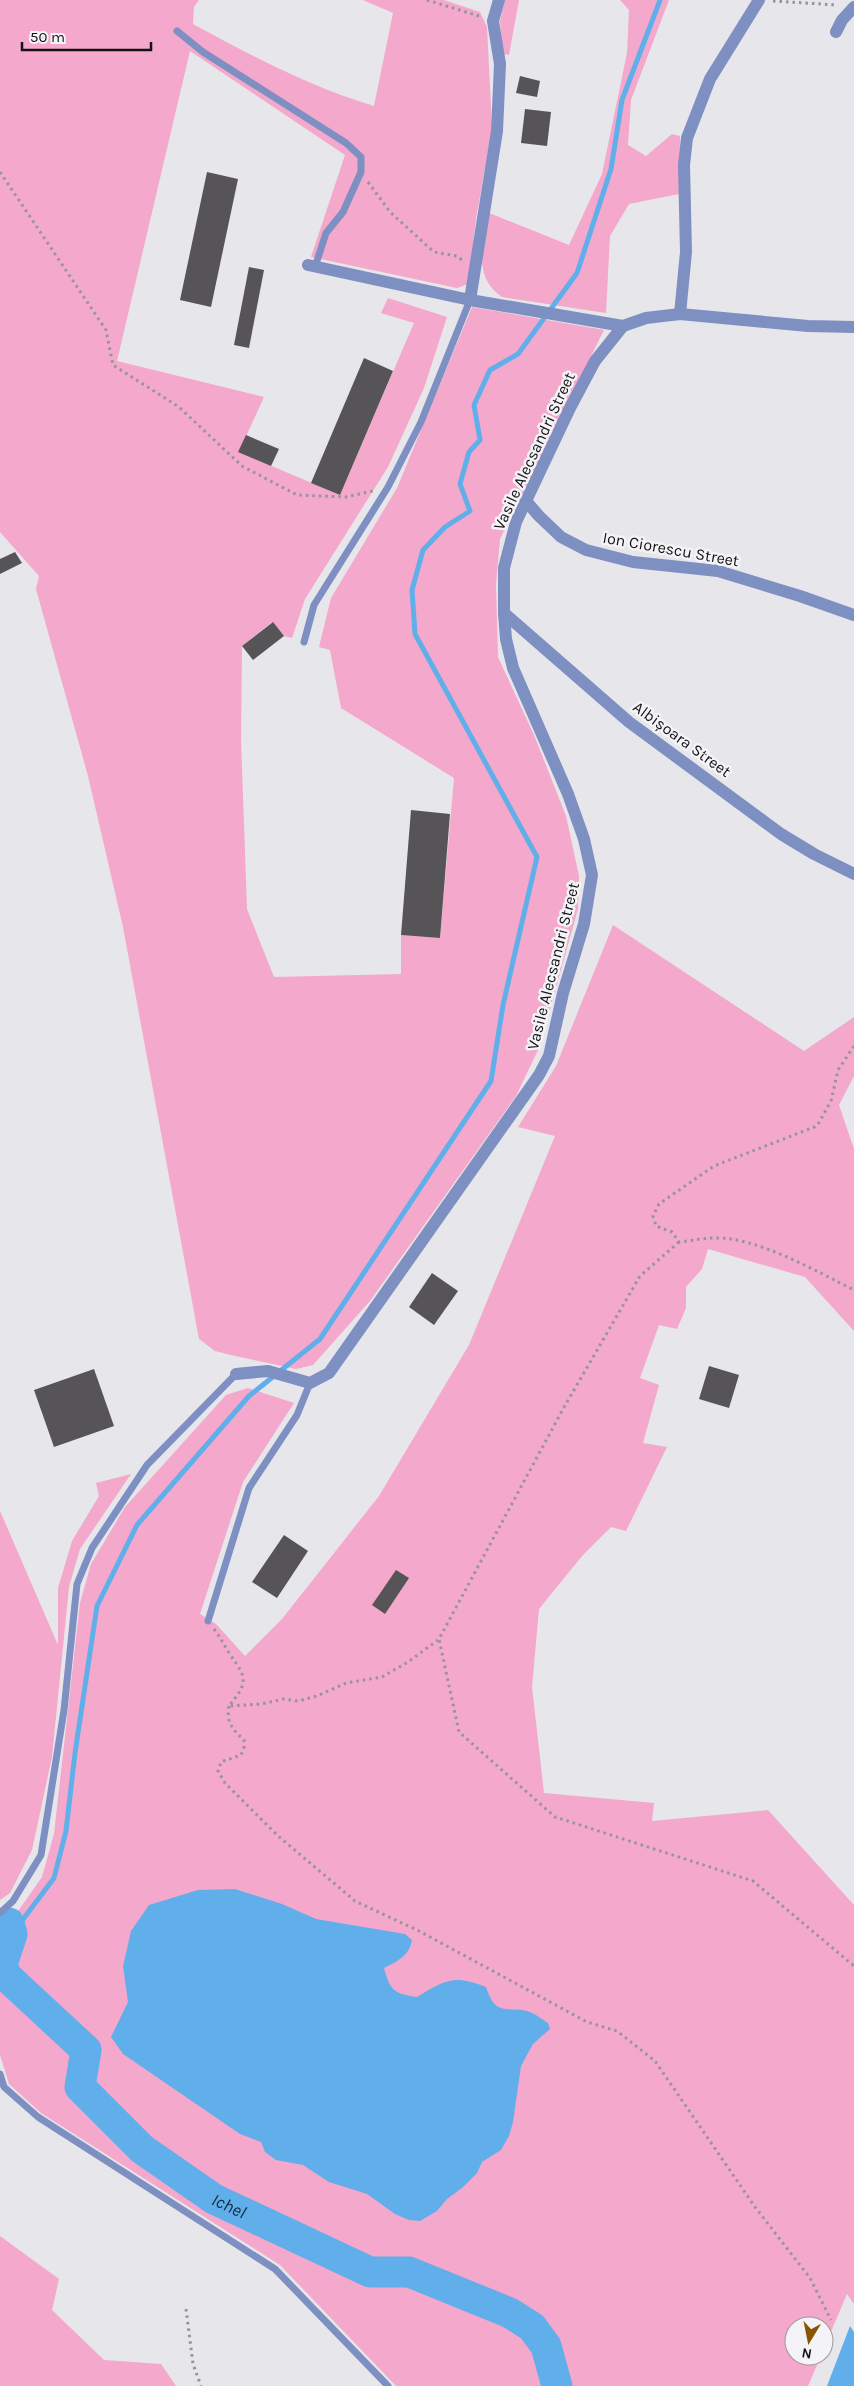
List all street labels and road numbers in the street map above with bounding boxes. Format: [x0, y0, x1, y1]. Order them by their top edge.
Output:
street label: Vasile Alecsandri Street [489, 369, 579, 533]
street label: Ion Ciorescu Street [601, 528, 741, 570]
street label: Albișoara Street [629, 697, 735, 781]
street label: Vasile Alecsandri Street [523, 880, 583, 1052]

